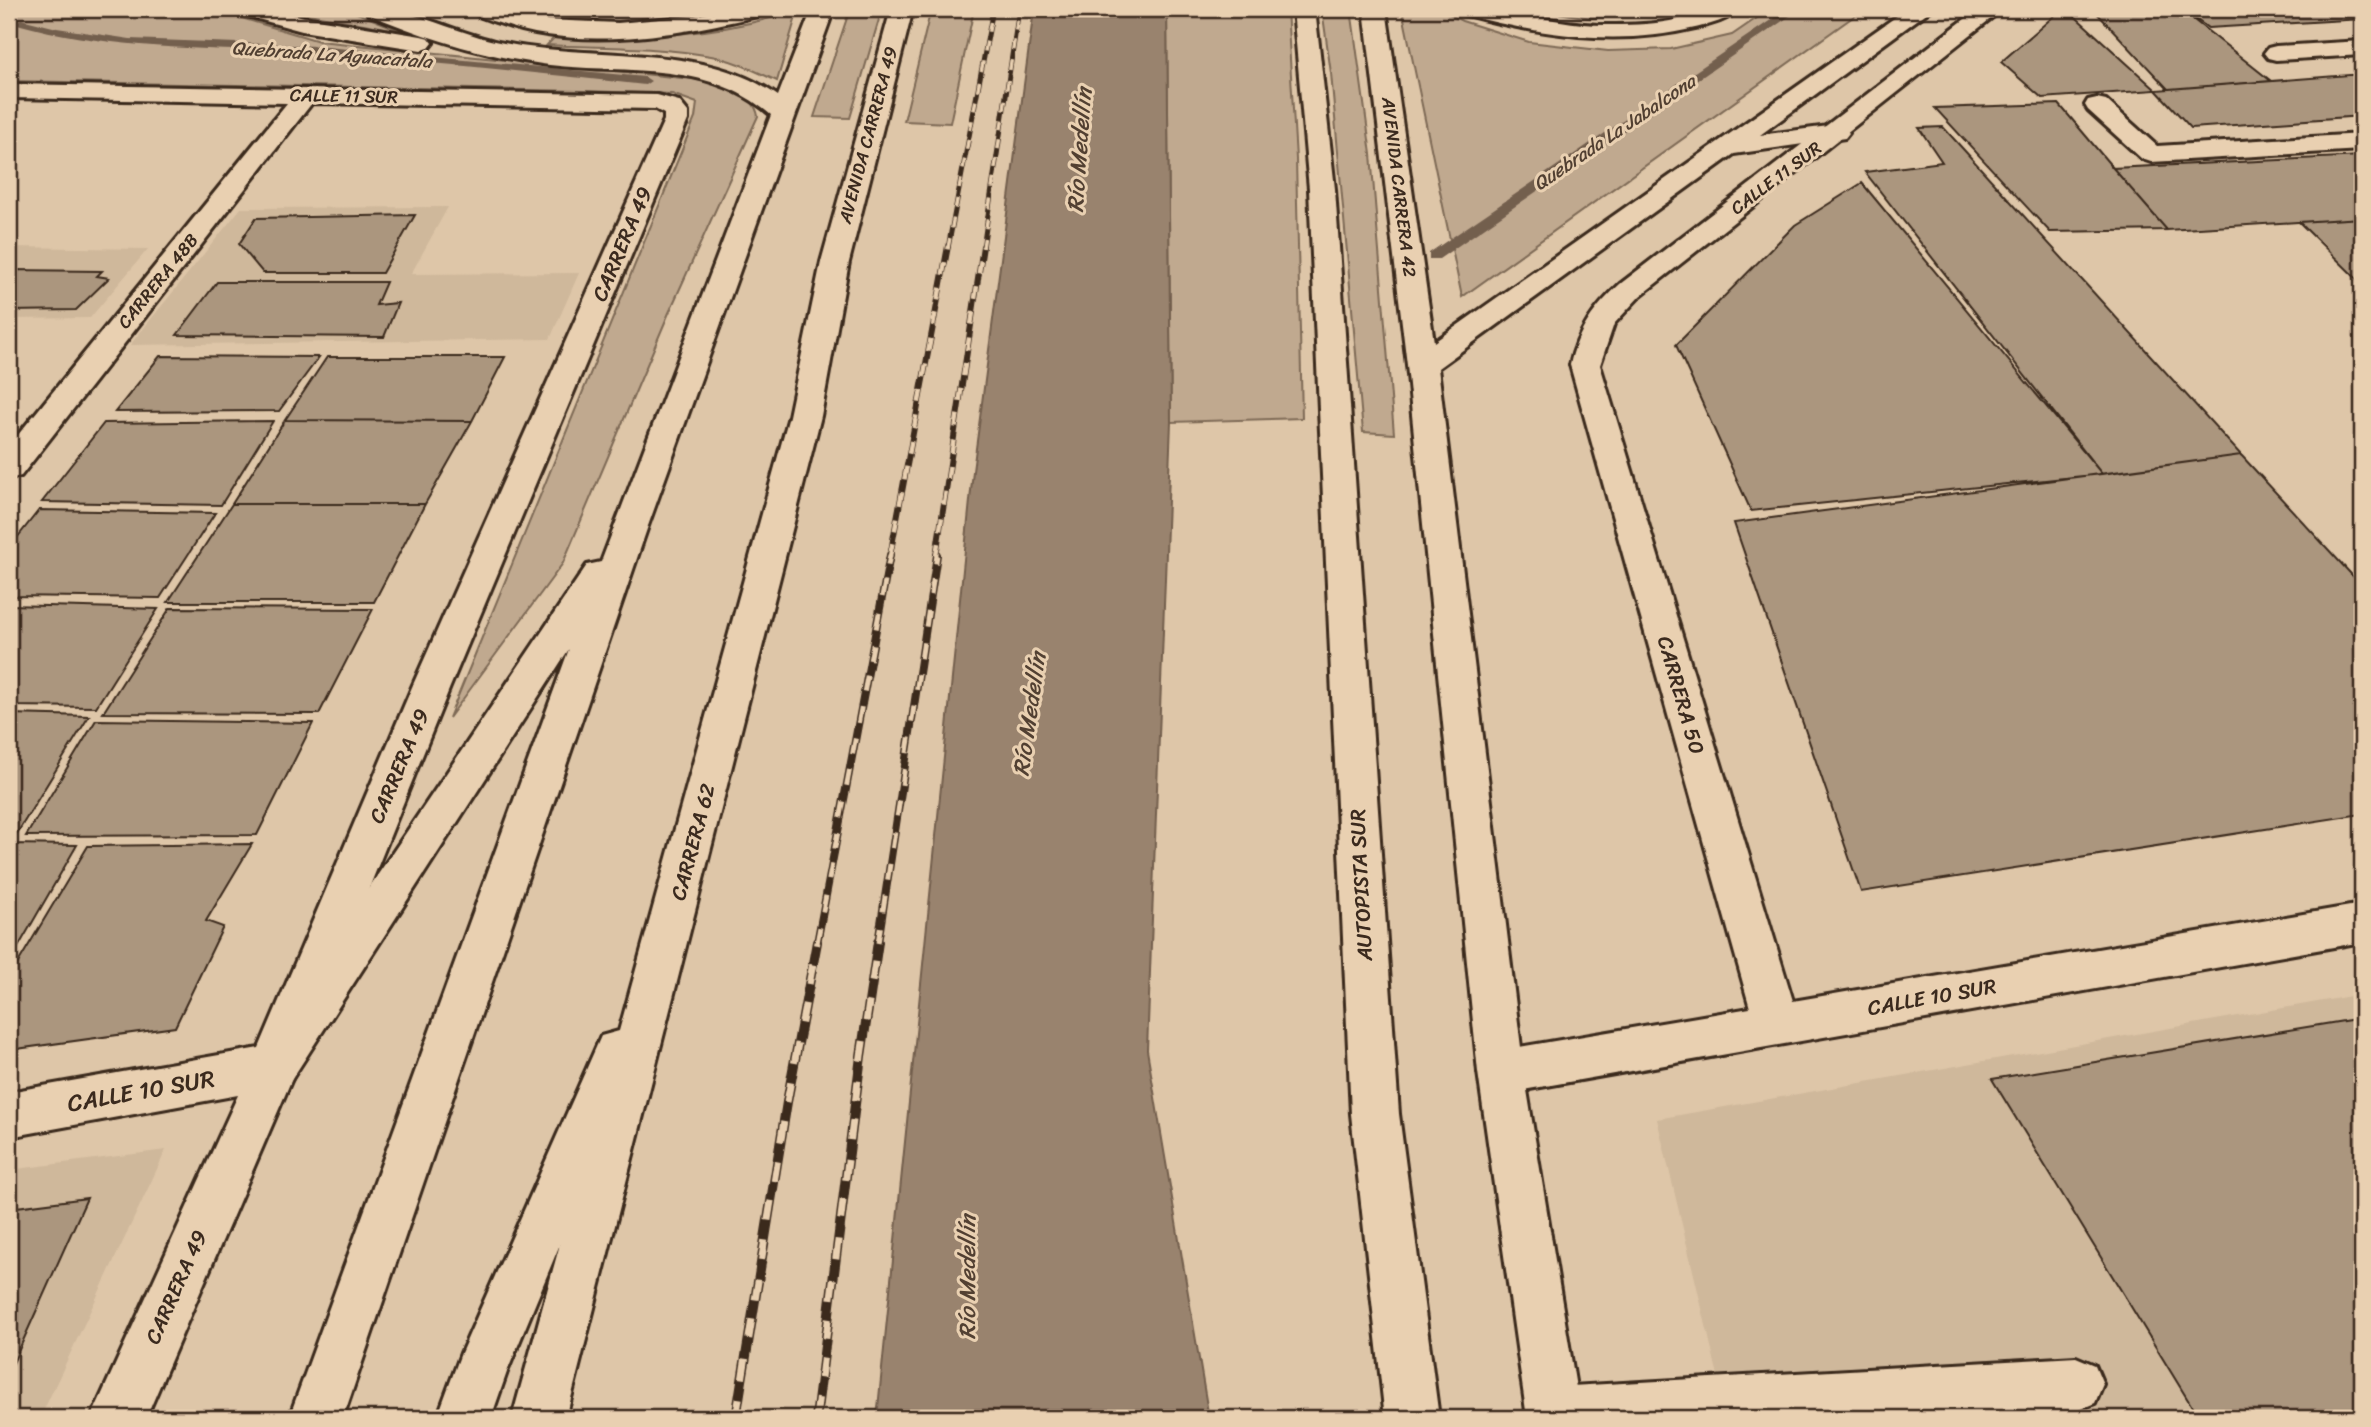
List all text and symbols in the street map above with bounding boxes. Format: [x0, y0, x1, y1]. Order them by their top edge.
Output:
water label: Quebrada La Aguacatala [231, 31, 435, 78]
street label: AVENIDA CARRERA 49 [829, 43, 907, 228]
water label: Quebrada La Jabalcona [1526, 65, 1704, 199]
street label: CALLE 11 SUR [290, 79, 398, 113]
water label: Río Medellín [1055, 84, 1104, 214]
street label: AVENIDA CARRERA 42 [1372, 94, 1426, 279]
street label: CALLE 11 SUR [1723, 133, 1829, 223]
street label: CARRERA 49 [581, 180, 663, 307]
street label: CARRERA 48B [109, 226, 207, 336]
street label: CARRERA 50 [1646, 631, 1716, 759]
water label: Río Medellín [1001, 647, 1059, 779]
street label: CARRERA 49 [358, 702, 440, 829]
street label: CARRERA 62 [659, 779, 727, 905]
street label: AUTOPISTA SUR [1338, 808, 1384, 963]
street label: CALLE 10 SUR [1864, 967, 2000, 1027]
street label: CALLE 10 SUR [64, 1057, 218, 1125]
water label: Río Medellín [947, 1212, 988, 1339]
street label: CARRERA 49 [134, 1224, 218, 1350]

